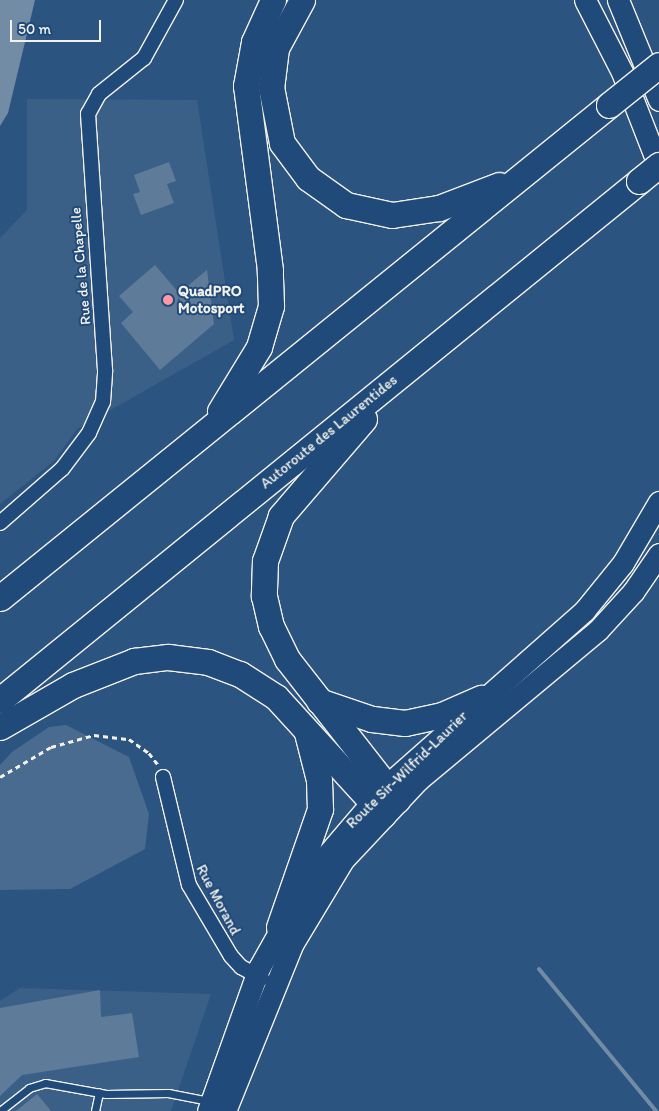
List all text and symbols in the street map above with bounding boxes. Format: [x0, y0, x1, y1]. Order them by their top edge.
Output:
scale bar [12, 10, 104, 42]
text: 50 m [18, 20, 51, 38]
street label: Rue de la Chapelle [67, 207, 95, 325]
place label: QuadPRO Motosport [178, 282, 244, 317]
marker: QuadPRO Motosport [162, 294, 174, 306]
street label: Autoroute des Laurentides [257, 371, 401, 493]
street label: Route Sir-Wilfrid-Laurier [342, 707, 472, 833]
street label: Rue Morand [192, 862, 244, 938]

